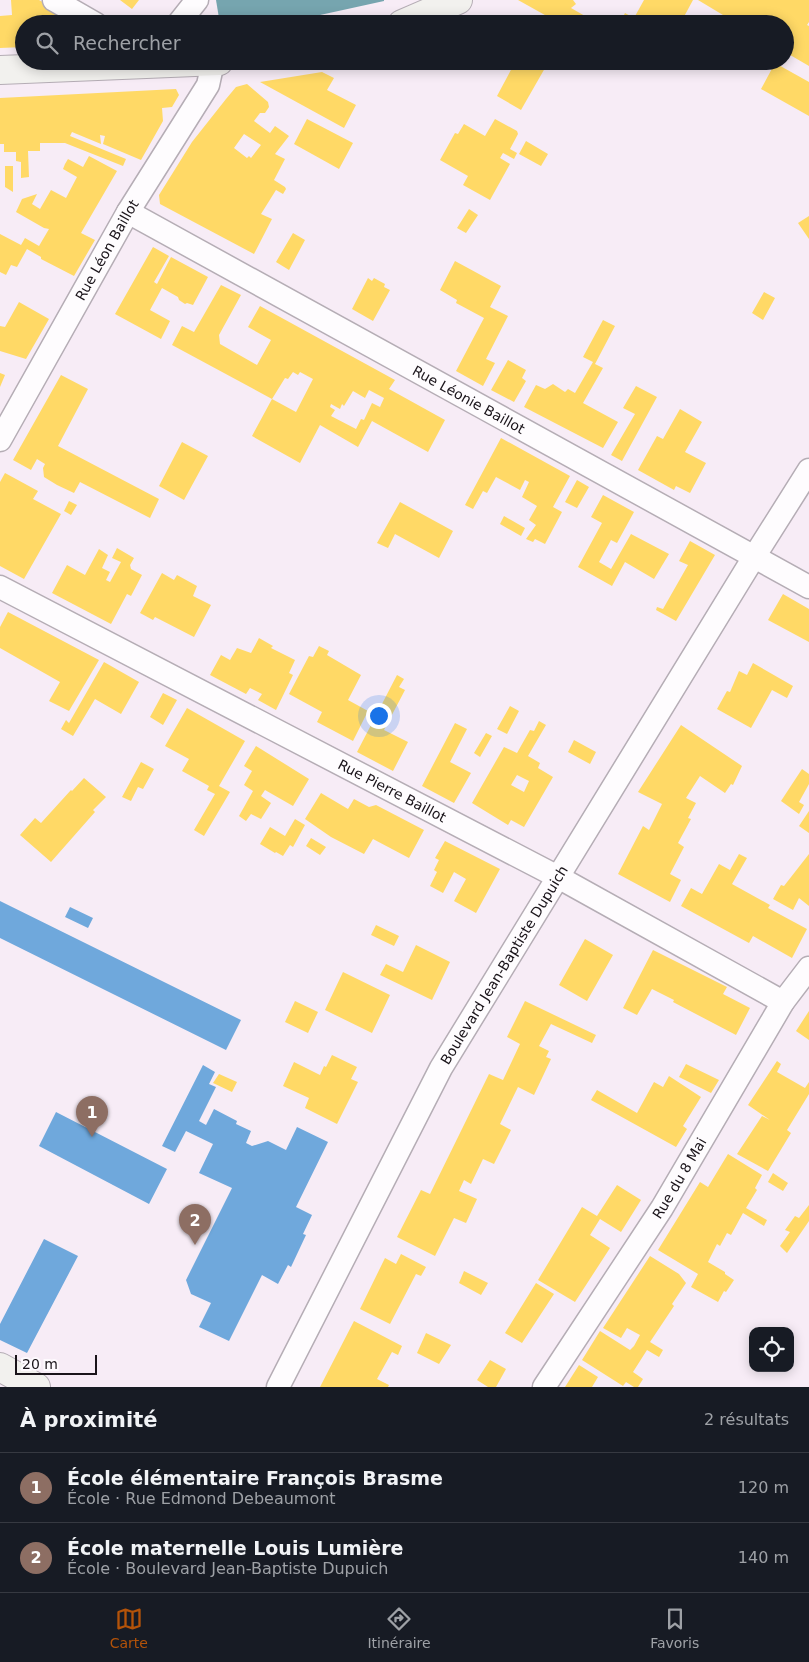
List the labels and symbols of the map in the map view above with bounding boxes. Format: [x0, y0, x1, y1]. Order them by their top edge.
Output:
street label: Rue Léon Baillot [72, 196, 142, 303]
street label: Rue Léonie Baillot [410, 362, 528, 437]
your location [366, 703, 392, 729]
street label: Rue Pierre Baillot [335, 756, 449, 826]
street label: Boulevard Jean-Baptiste Dupuich [437, 863, 571, 1067]
pin: 1 [76, 1096, 108, 1137]
street label: Rue du 8 Mai [649, 1135, 710, 1222]
pin: 2 [179, 1204, 211, 1245]
scale bar [15, 1352, 98, 1375]

